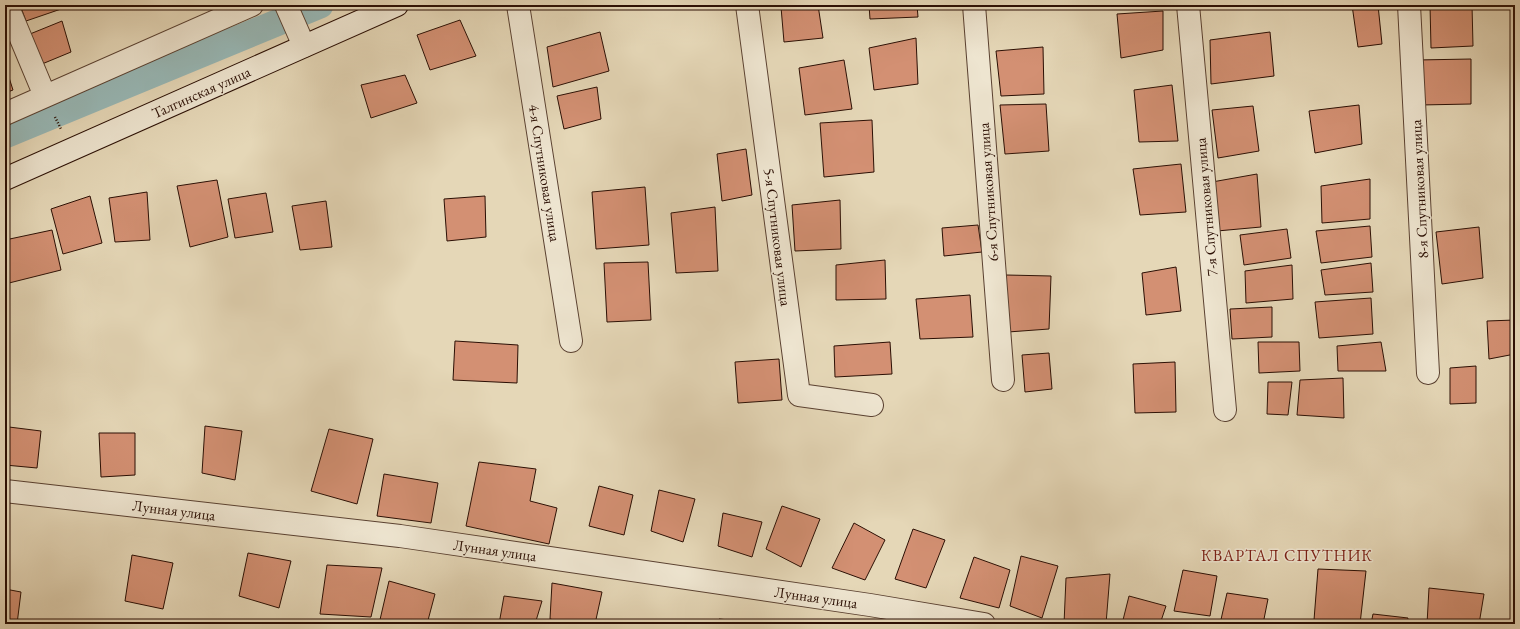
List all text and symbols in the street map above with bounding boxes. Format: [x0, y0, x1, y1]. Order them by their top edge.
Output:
street label: Талгинская улица [149, 62, 253, 122]
street label: 4-я Спутниковая улица [525, 103, 565, 243]
street label: 8-я Спутниковая улица [1406, 119, 1432, 259]
street label: 6-я Спутниковая улица [974, 122, 1002, 262]
street label: 7-я Спутниковая улица [1190, 137, 1222, 277]
street label: 5-я Спутниковая улица [760, 167, 796, 307]
street label: Лунная улица [131, 495, 217, 525]
street label: Лунная улица [452, 535, 538, 565]
district label: КВАРТАЛ СПУТНИК [1201, 545, 1373, 566]
street label: Лунная улица [773, 582, 859, 612]

